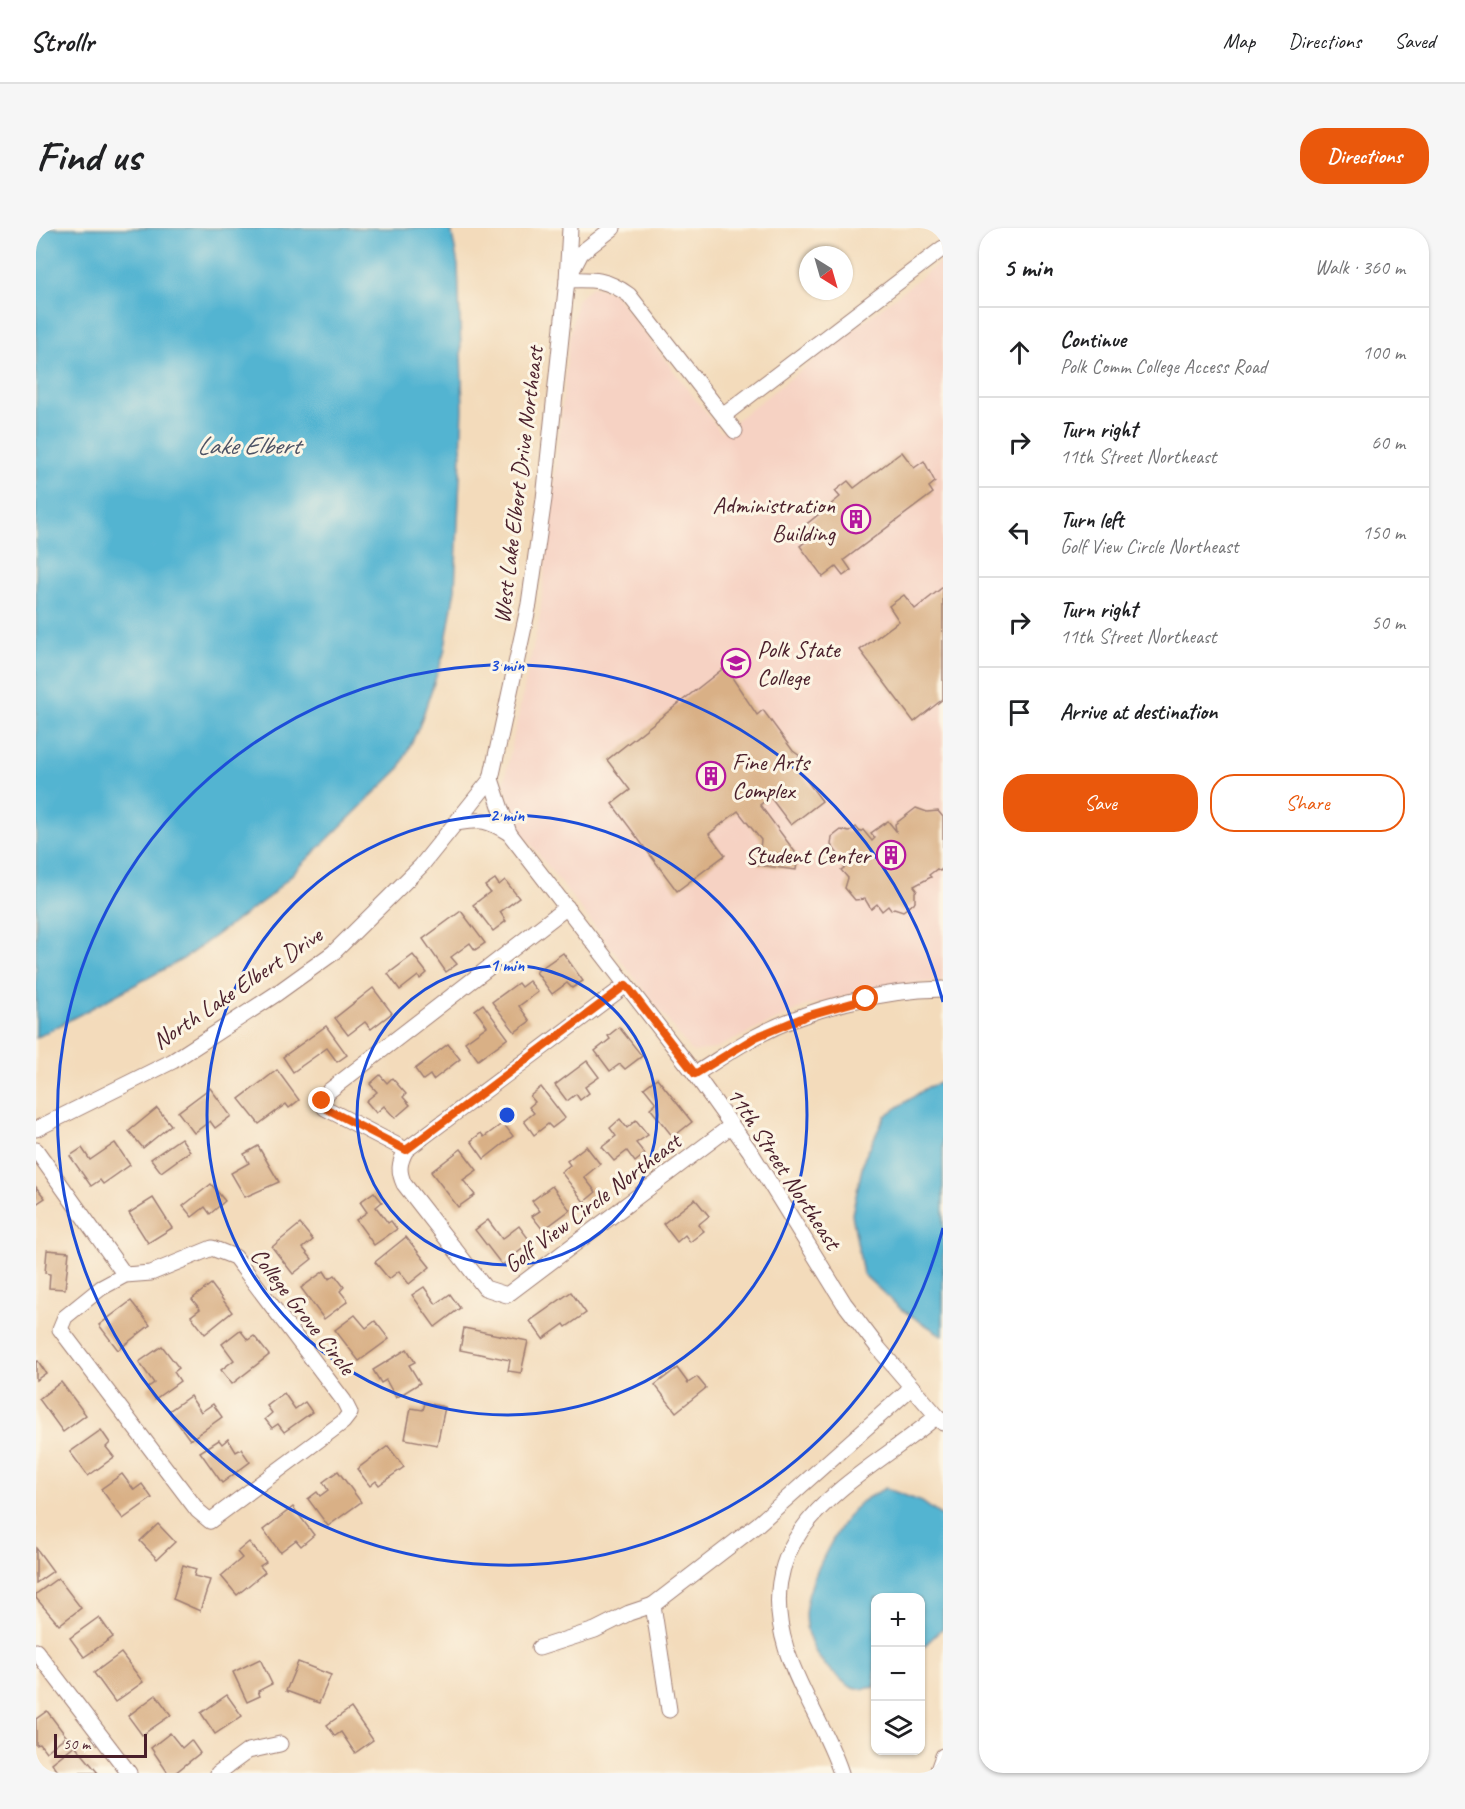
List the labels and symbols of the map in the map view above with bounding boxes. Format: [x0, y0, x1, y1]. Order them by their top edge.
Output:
north arrow [799, 246, 853, 300]
street label: West Lake Elbert Drive Northeast [486, 343, 550, 625]
water label: Lake Elbert [197, 429, 305, 462]
place label: Administration Building [713, 490, 836, 548]
building icon: Administration Building [840, 503, 872, 535]
place label: Polk State College [757, 634, 842, 692]
school or university icon: Polk State College [720, 647, 752, 679]
text: 3 min [490, 654, 525, 676]
place label: Fine Arts Complex [732, 747, 812, 805]
building icon: Fine Arts Complex [695, 760, 727, 792]
text: 2 min [490, 804, 525, 826]
building icon: Student Center [875, 839, 907, 871]
place label: Student Center [745, 840, 872, 870]
street label: North Lake Elbert Drive [146, 919, 329, 1056]
text: 1 min [490, 954, 525, 976]
route start [852, 985, 878, 1011]
street label: 11th Street Northeast [720, 1081, 849, 1257]
route end [308, 1087, 334, 1113]
centre of rings [497, 1105, 517, 1125]
street label: Golf View Circle Northeast [498, 1125, 688, 1279]
street label: College Grove Circle [244, 1241, 363, 1382]
scale bar [54, 1731, 147, 1758]

